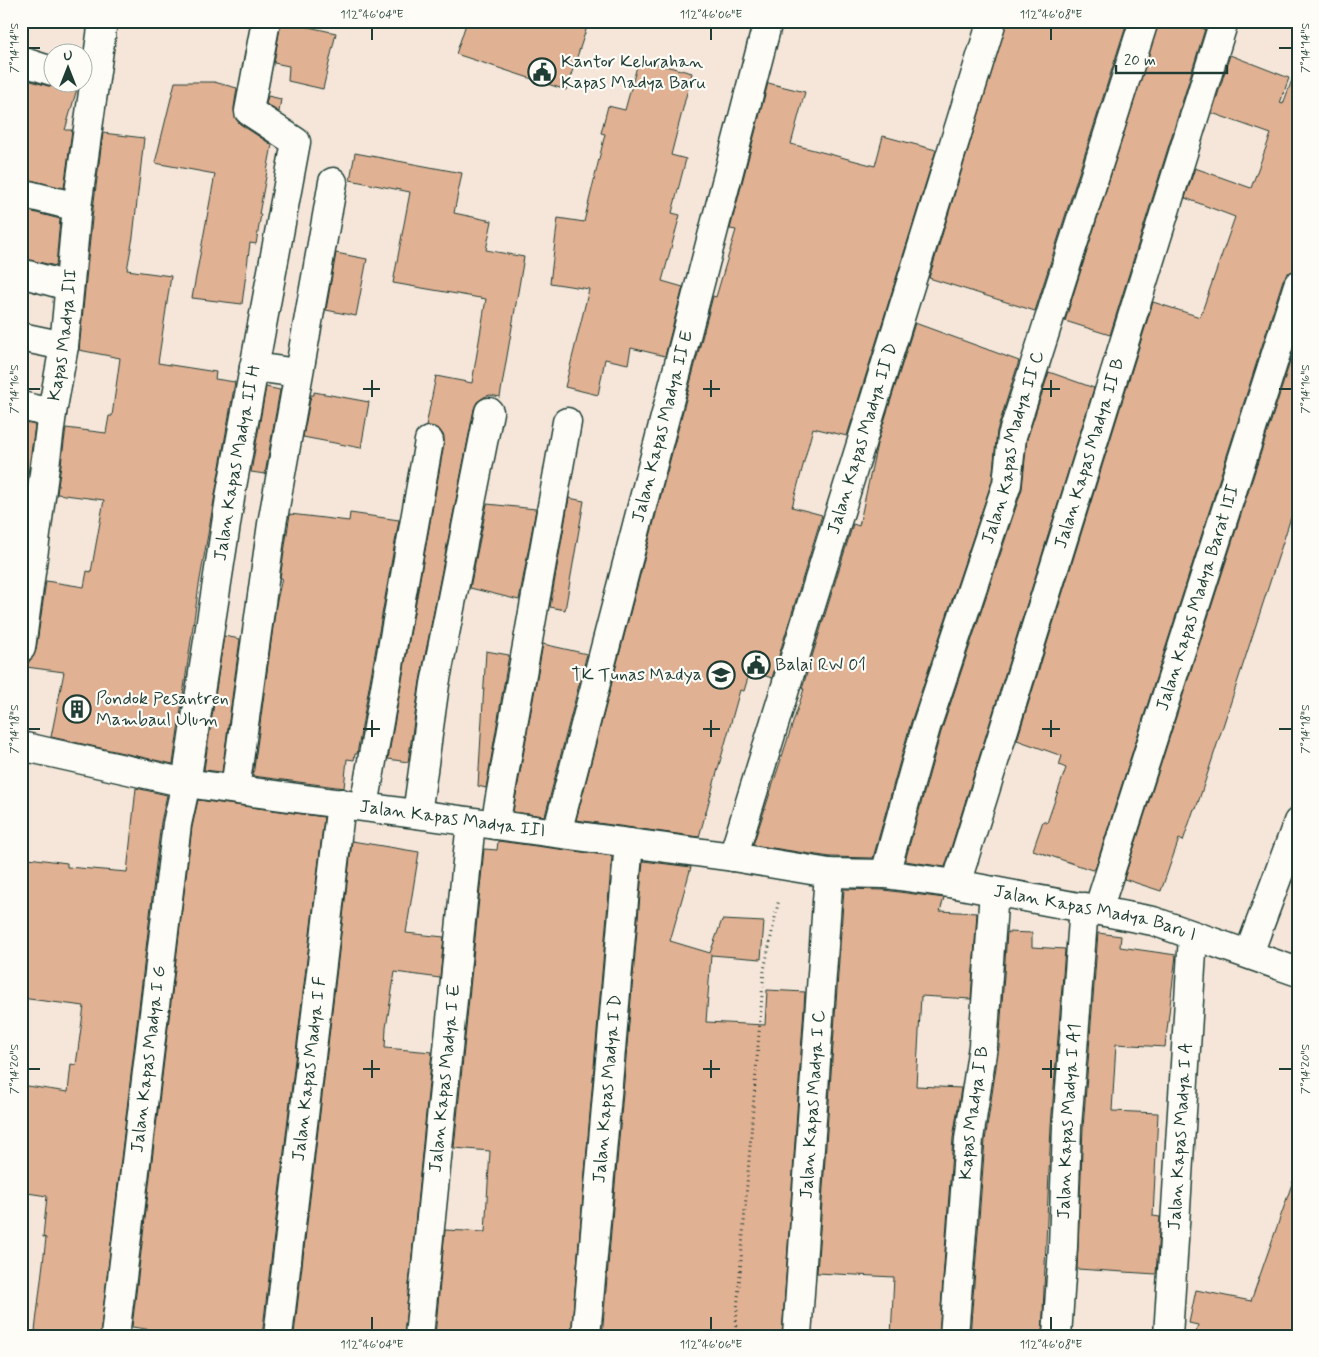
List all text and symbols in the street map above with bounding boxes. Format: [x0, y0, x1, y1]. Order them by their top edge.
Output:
text: 112°46'04"E [340, 7, 404, 23]
text: 112°46'06"E [680, 7, 742, 23]
text: 112°46'08"E [1020, 7, 1082, 23]
text: 7°14'14"S [7, 23, 23, 73]
text: 7°14'14"S [1298, 23, 1314, 73]
north arrow [42, 42, 92, 92]
scale bar [1116, 42, 1228, 74]
text: U [63, 47, 73, 65]
place label: Kantor Kelurahan Kapas Madya Baru [561, 50, 706, 95]
text: 20 m [1124, 51, 1156, 71]
public building icon: Kantor Kelurahan Kapas Madya Baru [527, 57, 557, 87]
street label: Kapas Madya III [42, 268, 83, 403]
street label: Jalan Kapas Madya II E [626, 328, 699, 525]
street label: Jalan Kapas Madya II D [822, 340, 904, 537]
street label: Jalan Kapas Madya II C [976, 347, 1050, 547]
street label: Jalan Kapas Madya II B [1049, 355, 1131, 552]
street label: Jalan Kapas Madya II H [209, 363, 266, 563]
text: 7°14'16"S [7, 364, 23, 414]
text: 7°14'16"S [1298, 364, 1314, 414]
street label: Jalan Kapas Madya Barat III [1150, 481, 1245, 714]
public building icon: Balai RW 01 [741, 650, 771, 680]
place label: Balai RW 01 [775, 653, 866, 677]
school or university icon: TK Tunas Madya [706, 660, 736, 690]
place label: TK Tunas Madya [571, 663, 702, 687]
place label: Pondok Pesantren Mambaul Ulum [96, 687, 229, 732]
building icon: Pondok Pesantren Mambaul Ulum [62, 694, 92, 724]
text: 7°14'18"S [7, 704, 23, 754]
text: 7°14'18"S [1298, 704, 1314, 754]
street label: Jalan Kapas Madya III [358, 795, 547, 844]
street label: Jalan Kapas Madya Baru I [992, 879, 1199, 947]
street label: Jalan Kapas Madya I G [125, 964, 172, 1154]
street label: Jalan Kapas Madya I F [287, 975, 332, 1163]
street label: Jalan Kapas Madya I E [424, 983, 467, 1174]
street label: Jalan Kapas Madya I D [587, 994, 628, 1184]
street label: Jalan Kapas Madya I C [794, 1009, 832, 1200]
street label: Jalan Kapas Madya I A1 [1052, 1023, 1087, 1220]
street label: Jalan Kapas Madya I A [1163, 1042, 1198, 1231]
text: 7°14'20"S [7, 1044, 23, 1094]
street label: Kapas Madya I B [954, 1044, 995, 1181]
text: 7°14'20"S [1298, 1044, 1314, 1094]
text: 112°46'04"E [340, 1337, 404, 1353]
text: 112°46'06"E [680, 1337, 742, 1353]
text: 112°46'08"E [1020, 1337, 1082, 1353]

